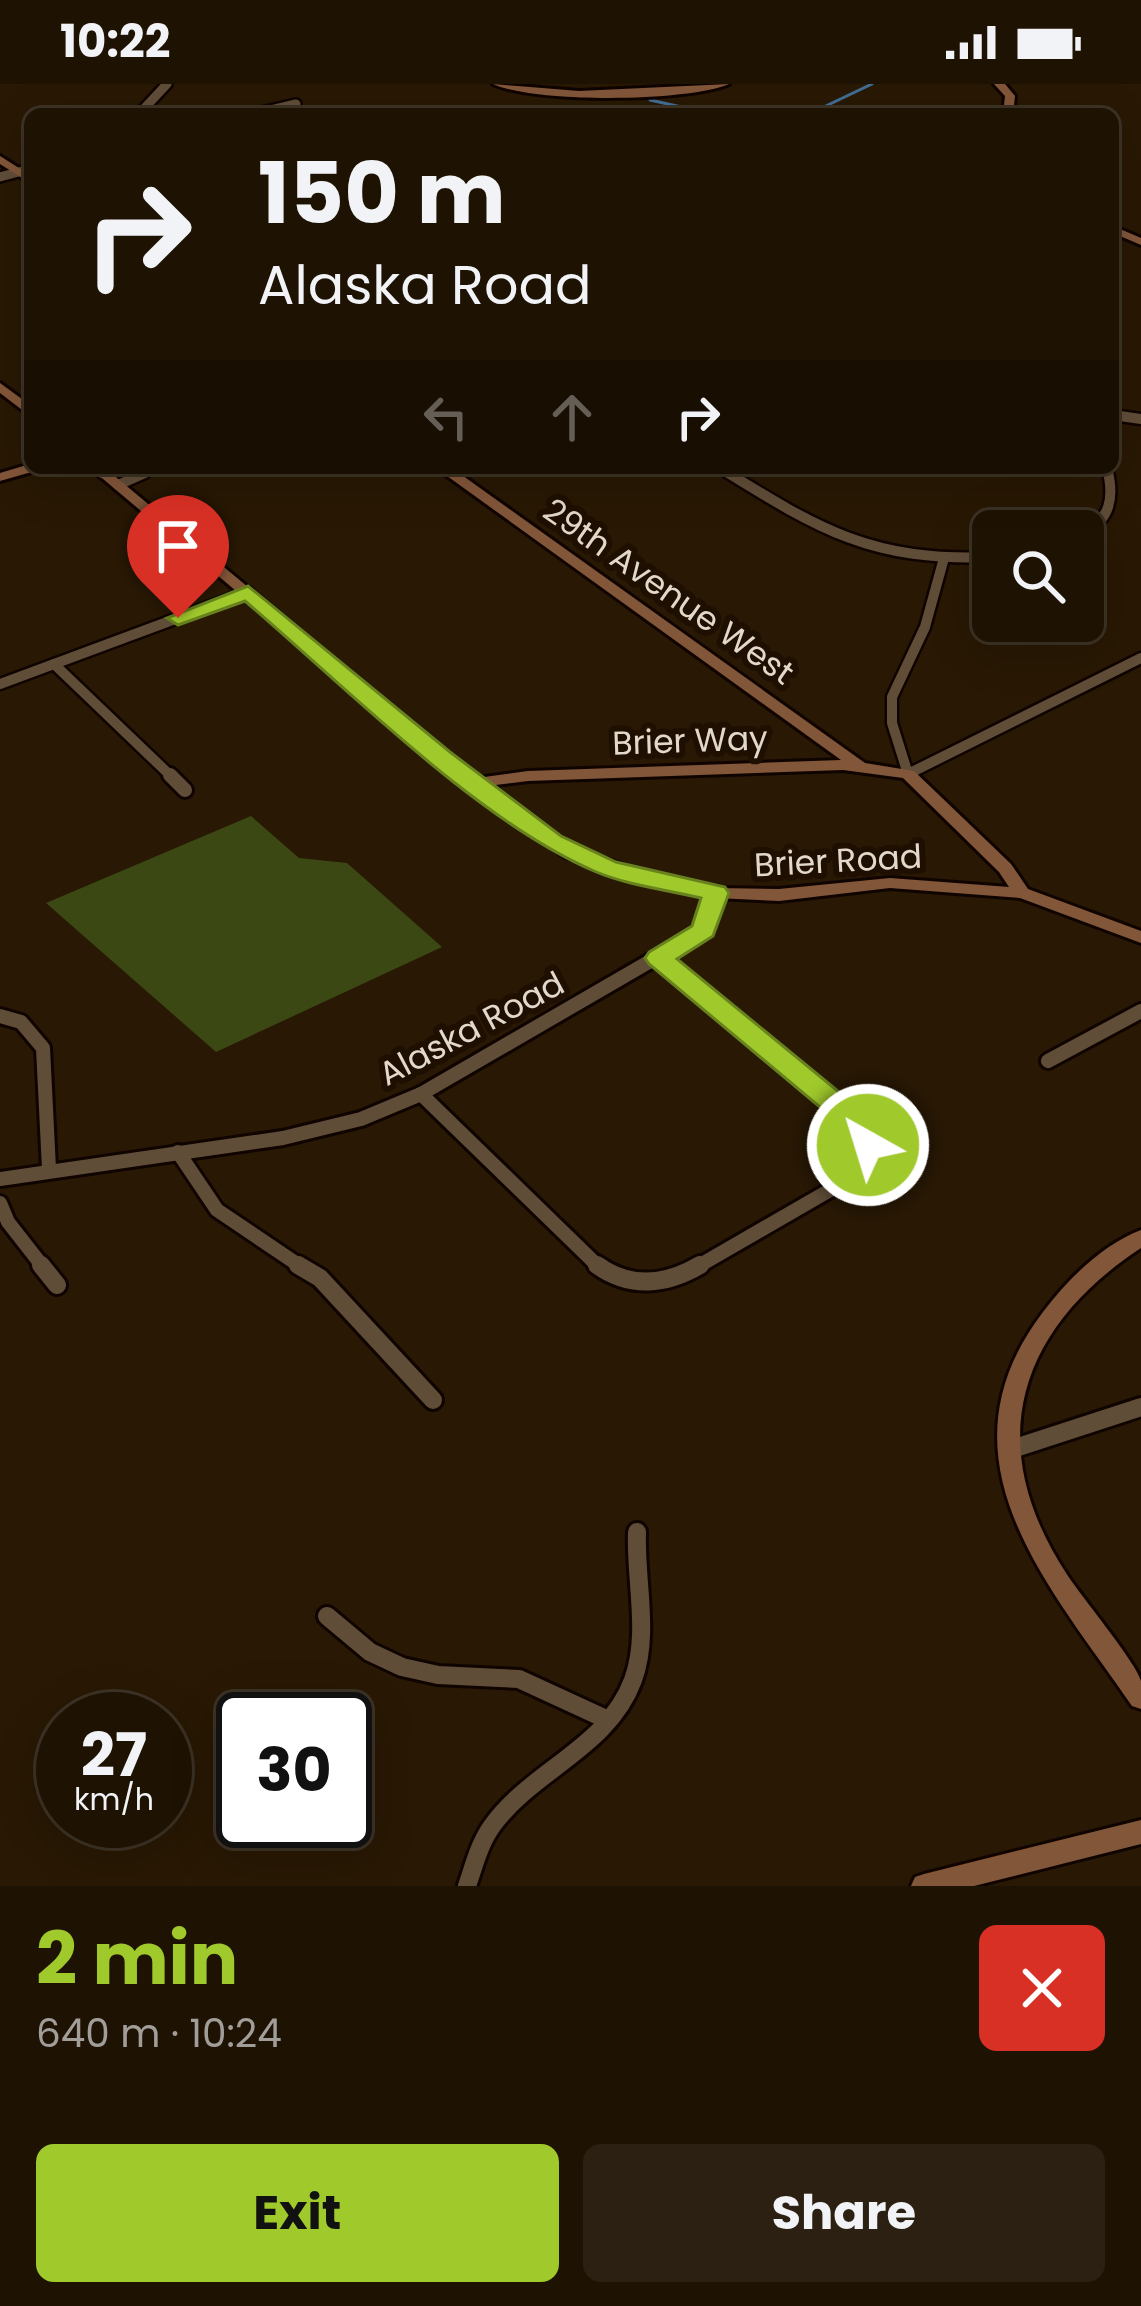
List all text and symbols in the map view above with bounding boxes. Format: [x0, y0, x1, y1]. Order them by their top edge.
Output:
text: 10:22 [60, 10, 170, 73]
text: 150 m [258, 135, 506, 252]
icon: right [60, 156, 216, 312]
text: Alaska Road [258, 247, 592, 323]
icon: left [413, 384, 479, 450]
icon: ahead [539, 384, 605, 450]
icon: right [665, 384, 731, 450]
street label: 29th Avenue West [534, 487, 804, 696]
pin [127, 495, 229, 618]
map controls [972, 510, 1104, 642]
button: search [972, 510, 1104, 642]
icon: arrive [145, 513, 211, 579]
street label: Brier Way [612, 714, 769, 767]
street label: Brier Road [753, 833, 923, 888]
street label: Alaska Road [370, 960, 572, 1097]
position arrow [805, 1082, 931, 1208]
speed limit sign: 30 [216, 1692, 372, 1848]
text: 27 [81, 1713, 147, 1797]
text: km/h [74, 1778, 154, 1821]
text: 2 min [36, 1908, 238, 2009]
button: close [979, 1925, 1105, 2051]
text: 640 m · 10:24 [36, 2006, 282, 2061]
button: Exit [36, 2144, 559, 2282]
button: Share [583, 2144, 1105, 2282]

